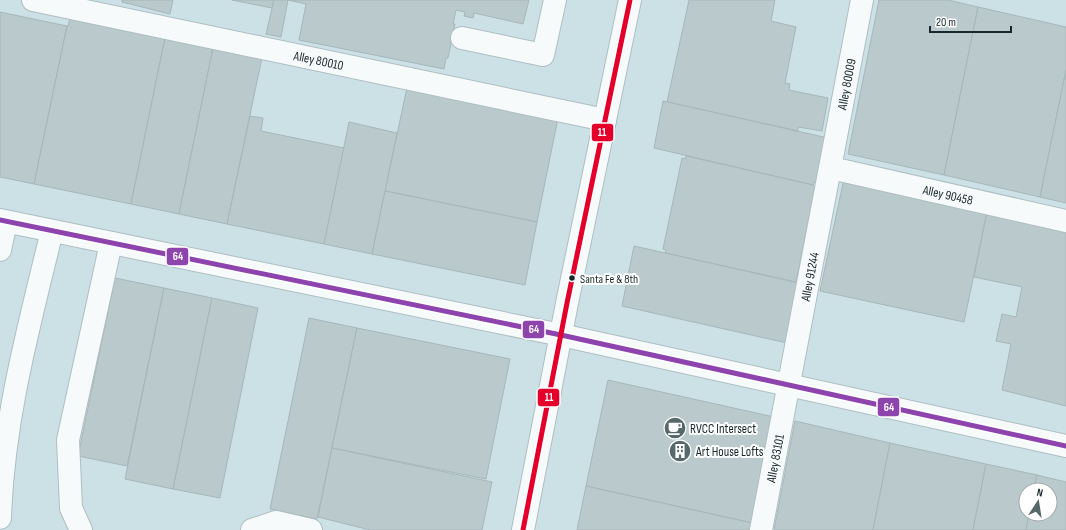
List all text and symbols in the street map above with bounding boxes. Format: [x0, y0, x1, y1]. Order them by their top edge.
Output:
scale bar [930, 8, 1011, 34]
text: 20 m [936, 15, 956, 30]
street label: Alley 80010 [291, 48, 345, 74]
street label: Alley 80009 [834, 57, 860, 112]
line badge: 11 [591, 123, 614, 142]
text: 11 [598, 126, 607, 139]
street label: Alley 90458 [920, 182, 975, 209]
line badge: 64 [166, 247, 189, 266]
text: 64 [173, 250, 183, 263]
street label: Alley 91244 [798, 250, 823, 304]
place label: Santa Fe & 8th [580, 272, 638, 287]
marker: Santa Fe & 8th [567, 273, 577, 283]
line badge: 64 [522, 320, 545, 339]
text: 64 [529, 323, 539, 336]
line badge: 11 [537, 388, 560, 407]
text: 11 [545, 391, 554, 404]
line badge: 64 [877, 397, 900, 417]
text: 64 [884, 401, 894, 414]
cafe icon: RVCC Intersect [662, 415, 688, 441]
place label: RVCC Intersect [690, 421, 756, 437]
street label: Alley 83101 [763, 433, 788, 485]
building icon: Art House Lofts [667, 438, 693, 464]
place label: Art House Lofts [695, 444, 764, 460]
north arrow [1018, 482, 1058, 522]
text: N [1036, 486, 1044, 500]

